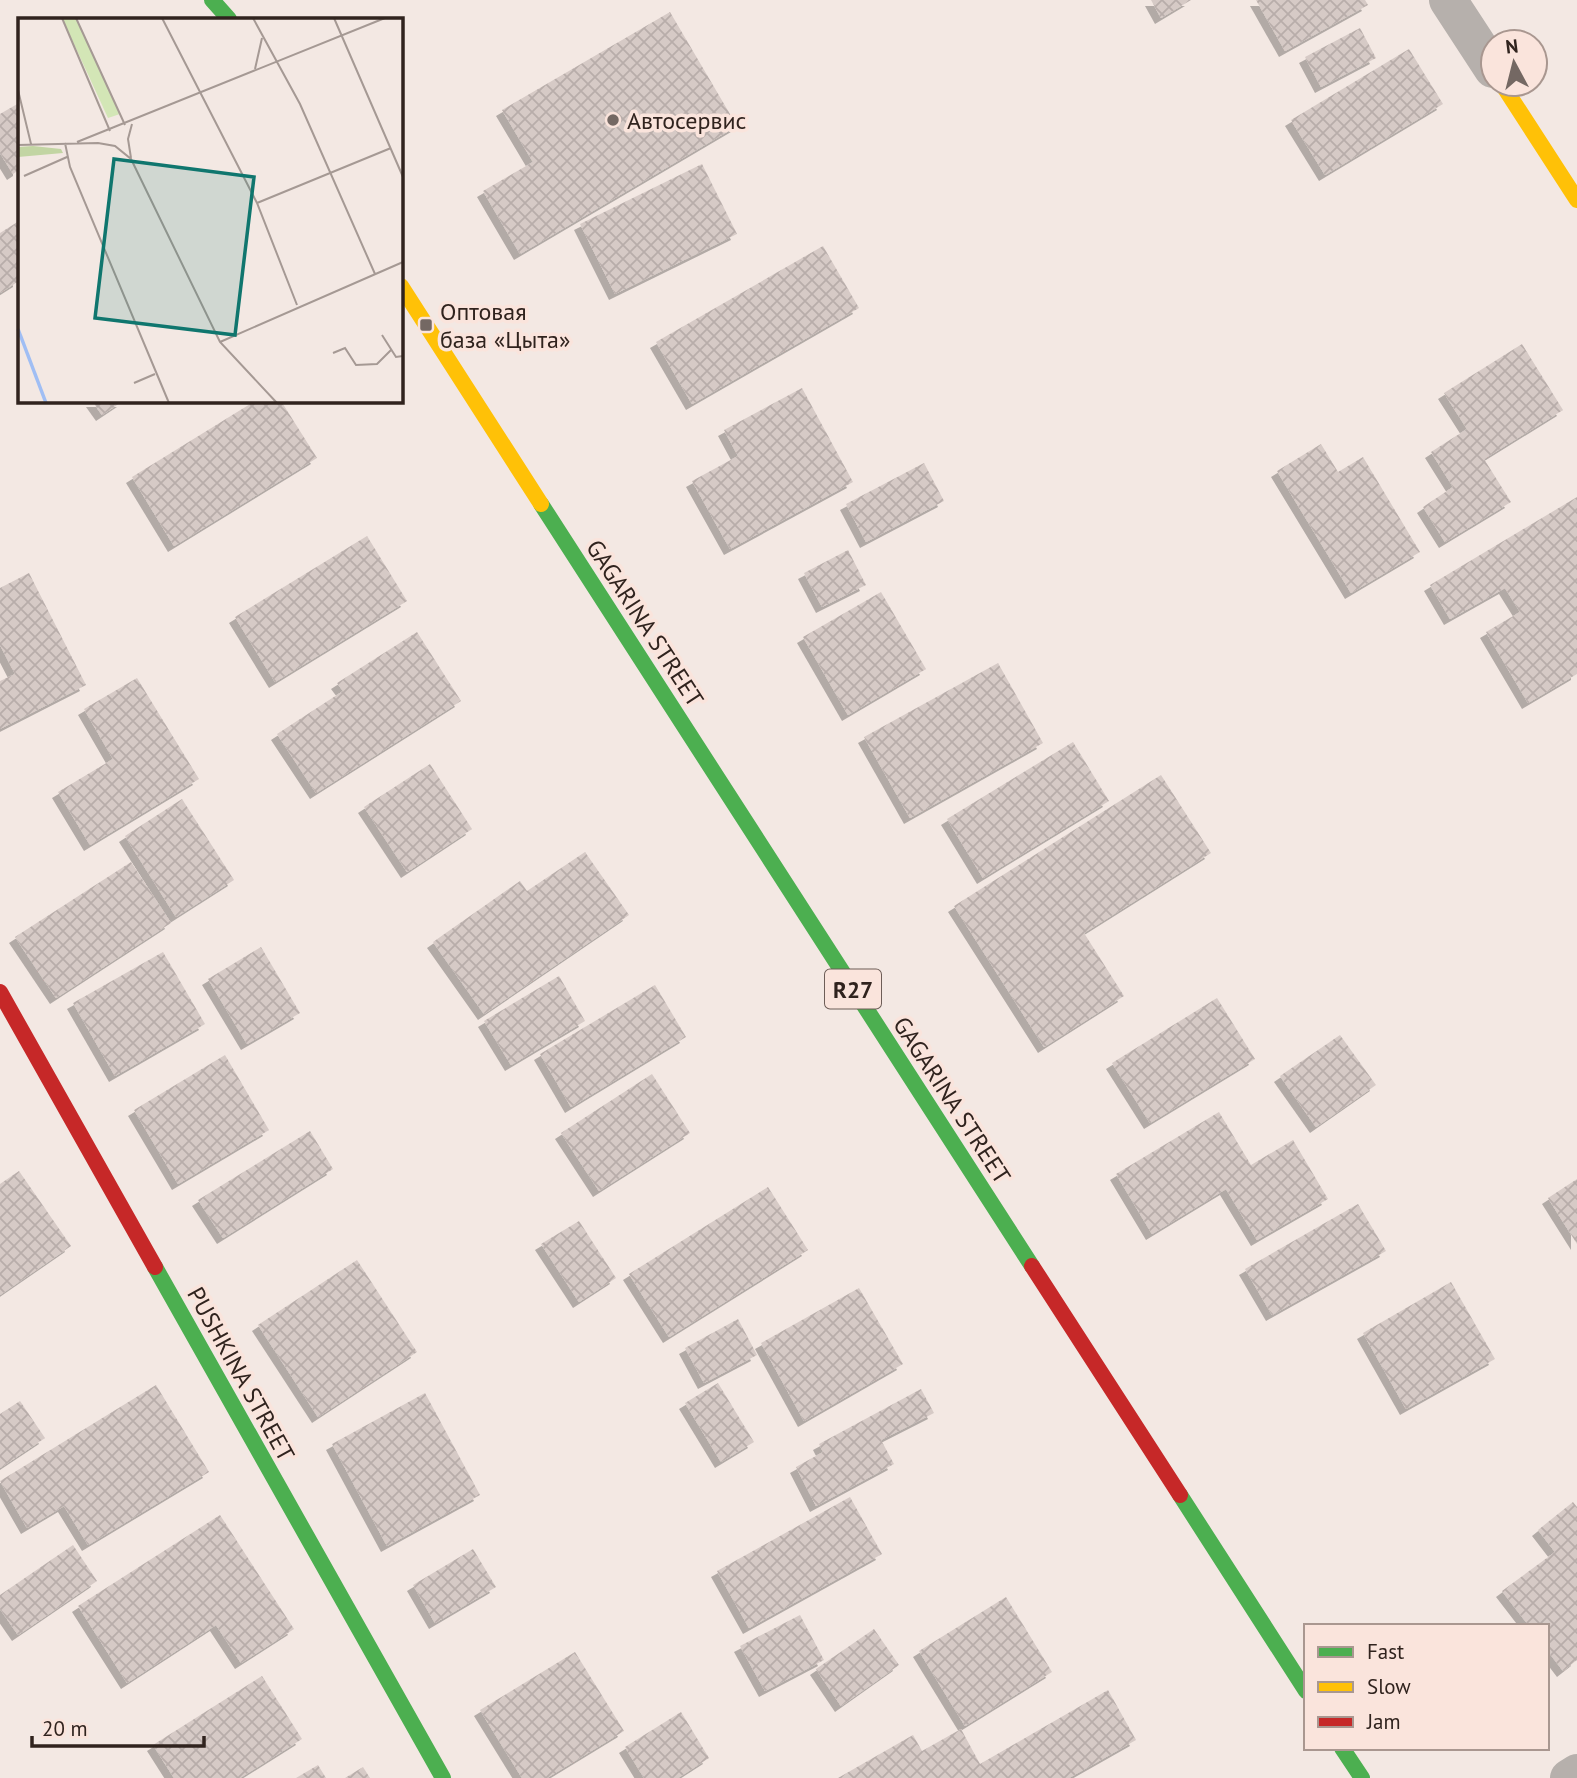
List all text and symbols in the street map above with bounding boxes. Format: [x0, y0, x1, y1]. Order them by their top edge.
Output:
inset map [18, 18, 402, 402]
north arrow [1479, 28, 1549, 98]
text: N [1504, 33, 1520, 59]
place label: Автосервис [627, 105, 747, 136]
marker: Автосервис [605, 112, 621, 128]
place label: Оптовая база «Цыта» [440, 296, 570, 355]
marker: Оптовая база «Цыта» [418, 317, 434, 333]
street label: GAGARINA STREET [579, 534, 711, 712]
road number: R27 [825, 970, 881, 1008]
street label: GAGARINA STREET [886, 1011, 1018, 1189]
street label: PUSHKINA STREET [180, 1281, 302, 1467]
legend [1304, 1624, 1549, 1750]
text: Fast [1367, 1638, 1404, 1665]
text: Slow [1367, 1673, 1411, 1700]
scale bar [32, 1704, 203, 1748]
text: Jam [1366, 1708, 1401, 1735]
text: 20 m [42, 1715, 88, 1742]

